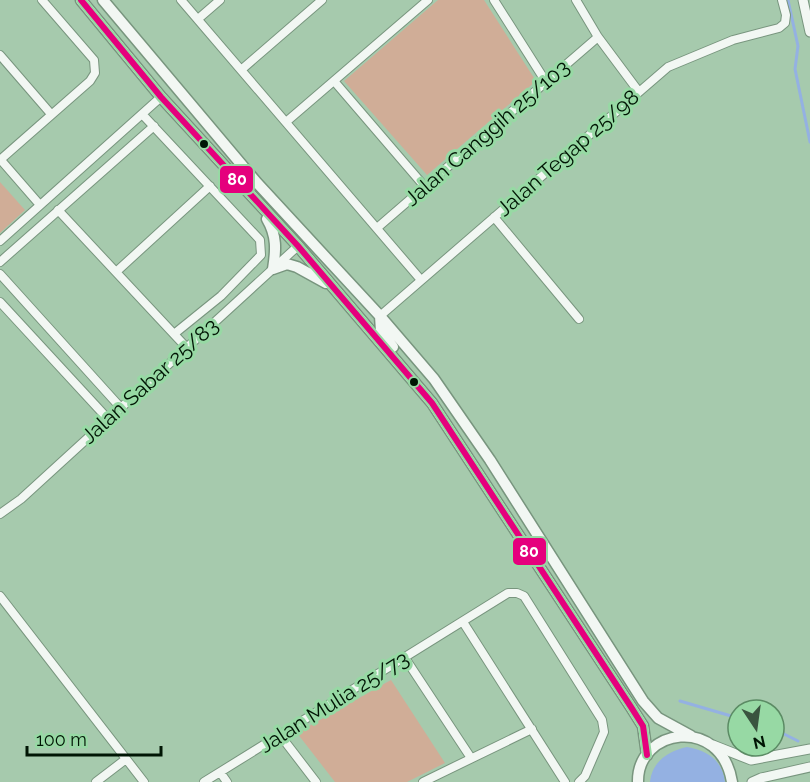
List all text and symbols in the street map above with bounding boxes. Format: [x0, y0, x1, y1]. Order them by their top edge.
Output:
street label: Jalan Canggih 25/103 [399, 54, 574, 211]
street label: Jalan Tegap 25/98 [491, 84, 644, 221]
unlabelled marker [198, 138, 210, 150]
line badge: 80 [219, 165, 254, 194]
text: 80 [227, 170, 247, 189]
street label: Jalan Sabar 25/83 [76, 313, 223, 449]
unlabelled marker [408, 376, 420, 388]
line badge: 80 [512, 537, 547, 566]
text: 80 [519, 542, 539, 561]
street label: Jalan Mulia 25/73 [254, 646, 413, 758]
north arrow [726, 698, 786, 758]
scale bar [27, 719, 160, 757]
text: 100 m [36, 729, 87, 750]
text: N [751, 731, 767, 753]

